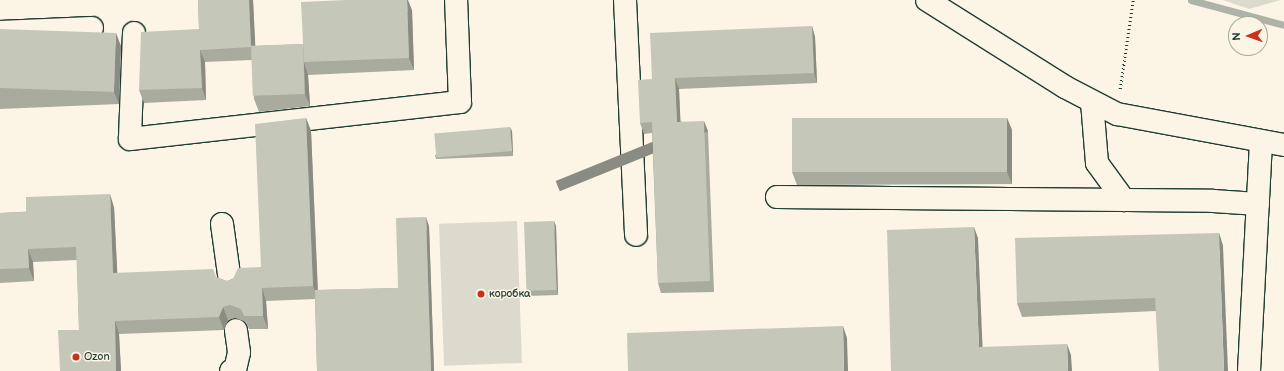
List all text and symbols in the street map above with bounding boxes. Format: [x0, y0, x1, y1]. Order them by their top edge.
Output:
north arrow [1228, 16, 1268, 56]
text: N [1230, 32, 1243, 41]
place label: коробка [489, 287, 531, 301]
marker: коробка [476, 289, 486, 299]
place label: Ozon [84, 350, 110, 364]
marker: Ozon [71, 352, 81, 362]

